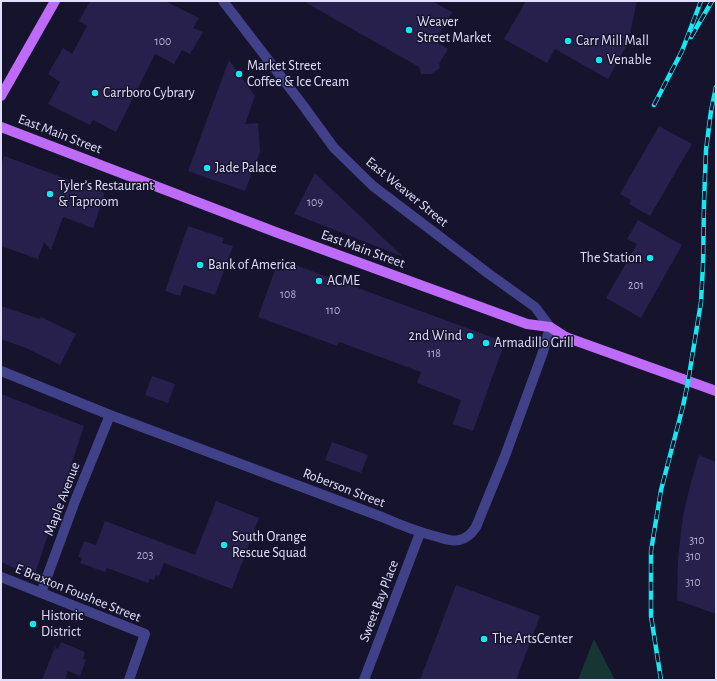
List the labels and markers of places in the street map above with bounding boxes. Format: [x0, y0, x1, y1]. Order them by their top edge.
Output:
place label: Weaver Street Market [417, 14, 491, 46]
marker: Weaver Street Market [404, 25, 414, 35]
place label: Carr Mill Mall [576, 33, 649, 49]
marker: Carr Mill Mall [563, 36, 573, 46]
place label: Venable [607, 52, 652, 68]
marker: Venable [594, 55, 604, 65]
place label: Market Street Coffee & Ice Cream [247, 58, 349, 90]
marker: Market Street Coffee & Ice Cream [234, 69, 244, 79]
place label: Carrboro Cybrary [103, 85, 195, 101]
marker: Carrboro Cybrary [90, 88, 100, 98]
place label: Jade Palace [215, 160, 277, 176]
marker: Jade Palace [202, 163, 212, 173]
place label: Tyler’s Restaurant & Taproom [58, 178, 154, 210]
marker: Tyler’s Restaurant & Taproom [45, 189, 55, 199]
place label: The Station [580, 250, 642, 266]
marker: The Station [645, 253, 655, 263]
place label: Bank of America [208, 257, 296, 273]
marker: Bank of America [195, 260, 205, 270]
place label: ACME [327, 273, 360, 289]
marker: ACME [314, 276, 324, 286]
place label: 2nd Wind [408, 328, 462, 344]
marker: 2nd Wind [465, 331, 475, 341]
place label: Armadillo Grill [494, 335, 574, 351]
marker: Armadillo Grill [481, 338, 491, 348]
place label: South Orange Rescue Squad [232, 529, 306, 562]
marker: South Orange Rescue Squad [219, 540, 229, 550]
place label: Historic District [41, 608, 83, 640]
marker: Historic District [28, 619, 38, 629]
place label: The ArtsCenter [492, 631, 573, 647]
marker: The ArtsCenter [479, 634, 489, 644]

